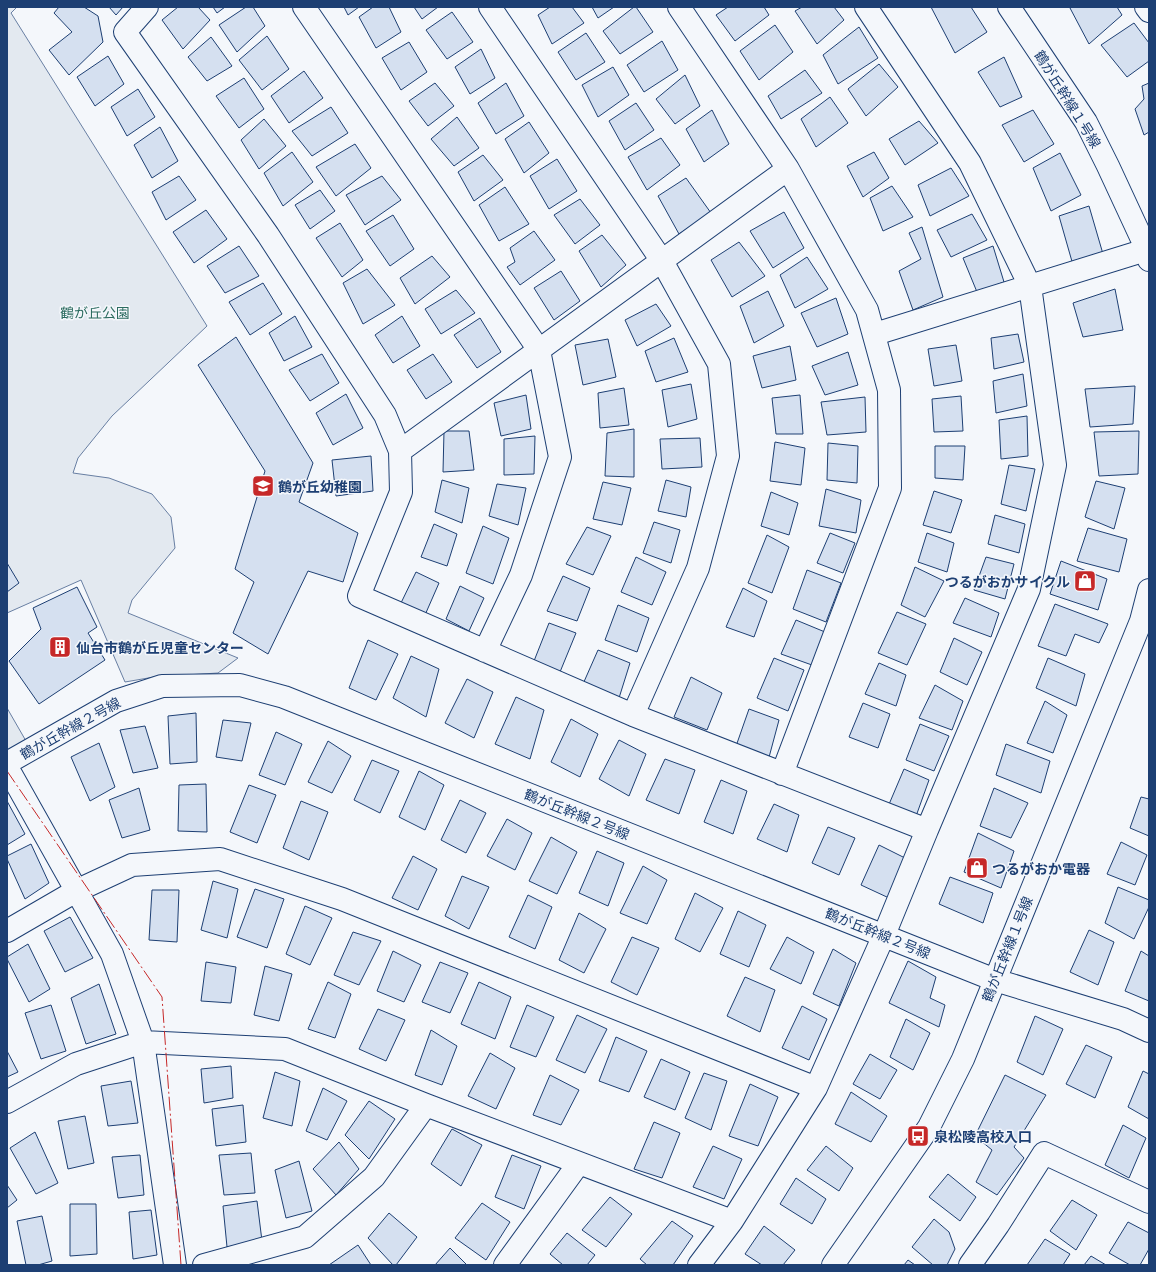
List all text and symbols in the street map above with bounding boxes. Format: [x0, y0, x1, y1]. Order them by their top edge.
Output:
street label: 鶴が丘幹線１号線 [1031, 47, 1105, 151]
park label: 鶴が丘公園 [60, 304, 130, 321]
school or university icon: 鶴が丘幼稚園 [250, 473, 276, 499]
place label: 鶴が丘幼稚園 [278, 478, 362, 495]
shop icon: つるがおかサイクル [1072, 568, 1098, 594]
place label: つるがおかサイクル [945, 573, 1070, 590]
building icon: 仙台市鶴が丘児童センター [47, 634, 73, 660]
place label: 仙台市鶴が丘児童センター [76, 639, 244, 656]
street label: 鶴が丘幹線２号線 [17, 693, 123, 763]
street label: 鶴が丘幹線２号線 [522, 785, 632, 843]
shop icon: つるがおか電器 [964, 855, 990, 881]
place label: つるがおか電器 [992, 860, 1091, 877]
street label: 鶴が丘幹線１号線 [978, 894, 1036, 1004]
street label: 鶴が丘幹線２号線 [823, 904, 933, 962]
bus stop icon: 泉松陵高校入口 [905, 1123, 931, 1149]
place label: 泉松陵高校入口 [934, 1128, 1032, 1145]

